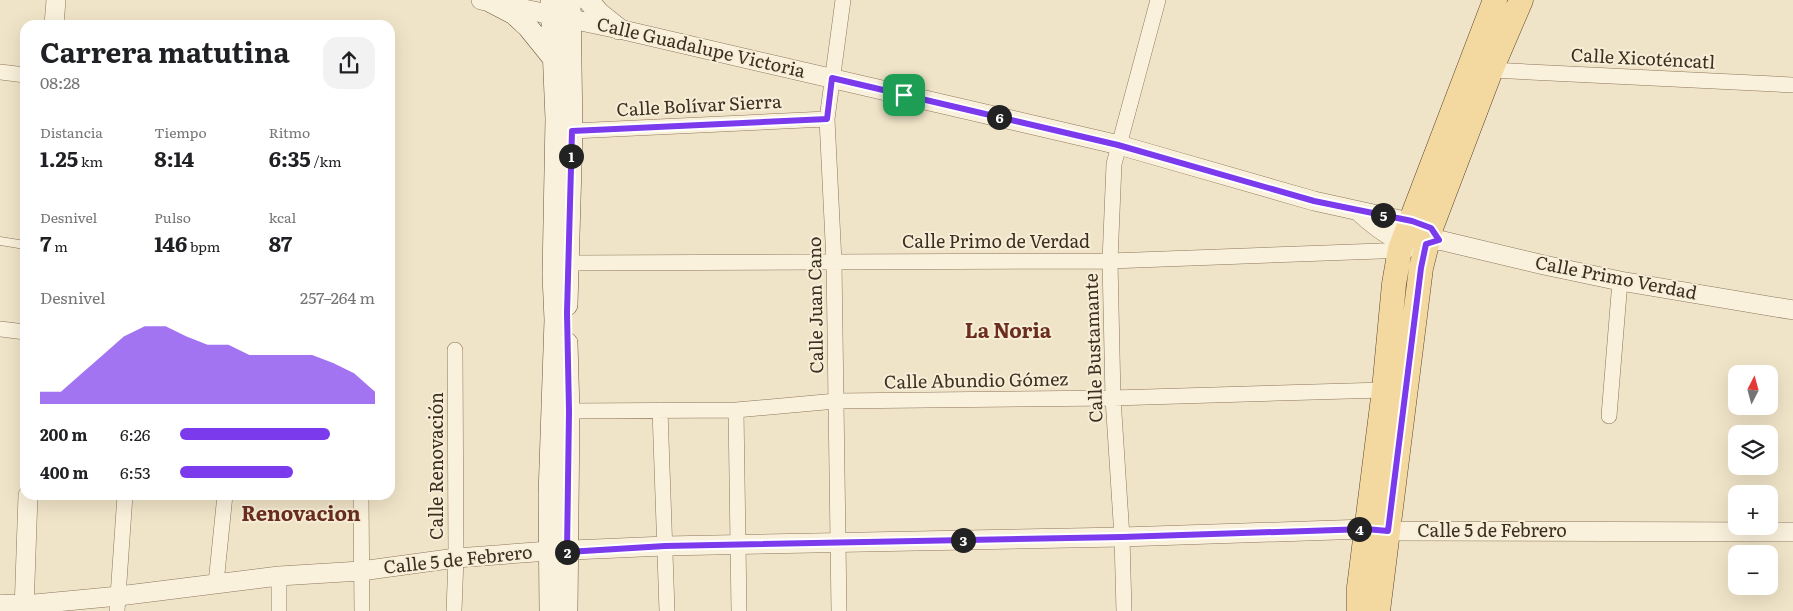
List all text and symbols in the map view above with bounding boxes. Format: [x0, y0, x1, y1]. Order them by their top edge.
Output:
street label: Calle Guadalupe Victoria [594, 9, 809, 84]
text: Carrera matutina [40, 30, 290, 72]
button: share [323, 37, 375, 89]
street label: Calle Xicoténcatl [1570, 40, 1716, 75]
text: 08:28 [40, 70, 80, 94]
pin [883, 74, 925, 116]
icon: arrive [890, 81, 918, 109]
street label: Calle Bolívar Sierra [616, 87, 782, 122]
pin: 6 [986, 104, 1012, 130]
text: 6 [995, 107, 1004, 127]
text: Distancia [40, 122, 103, 142]
text: Tiempo [154, 122, 207, 142]
text: Ritmo [269, 122, 310, 142]
text: 1.25 [40, 142, 78, 173]
text: 8:14 [154, 142, 194, 173]
text: 6:35 [269, 142, 311, 173]
pin: 1 [558, 144, 584, 168]
text: 1 [569, 146, 574, 166]
text: km [78, 151, 103, 171]
text: /km [311, 151, 342, 171]
pin: 5 [1370, 202, 1396, 228]
text: 5 [1380, 205, 1387, 225]
text: Desnivel [40, 207, 97, 227]
text: Pulso [154, 207, 191, 227]
text: kcal [269, 207, 296, 227]
text: 7 [40, 227, 51, 258]
text: 146 [154, 227, 187, 258]
text: 87 [269, 227, 292, 258]
street label: Calle Primo de Verdad [902, 227, 1090, 254]
text: m [51, 236, 68, 256]
text: bpm [187, 236, 220, 256]
street label: Calle Juan Cano [800, 236, 829, 374]
street label: Calle Primo Verdad [1533, 248, 1700, 305]
street label: Calle Bustamante [1076, 273, 1109, 423]
text: Desnivel [40, 285, 105, 309]
text: 257–264 m [300, 285, 375, 309]
district label: La Noria [965, 314, 1052, 344]
street label: Calle Abundio Gómez [884, 364, 1069, 395]
north arrow [1728, 365, 1778, 415]
map controls [1728, 365, 1778, 595]
street label: Calle Renovación [422, 392, 449, 540]
text: 200 m [40, 422, 87, 446]
text: 6:26 [120, 422, 150, 446]
button: layers [1728, 425, 1778, 475]
text: 400 m [40, 460, 89, 484]
text: 6:53 [120, 460, 151, 484]
button: + [1728, 485, 1778, 535]
district label: Renovacion [241, 497, 361, 527]
pin: 4 [1346, 516, 1372, 542]
street label: Calle 5 de Febrero [1417, 516, 1567, 543]
text: 4 [1355, 519, 1364, 539]
pin: 3 [950, 528, 976, 552]
text: 3 [960, 530, 967, 550]
street label: Calle 5 de Febrero [382, 537, 534, 580]
pin: 2 [554, 540, 580, 564]
text: 2 [564, 542, 571, 562]
button: − [1728, 545, 1778, 595]

